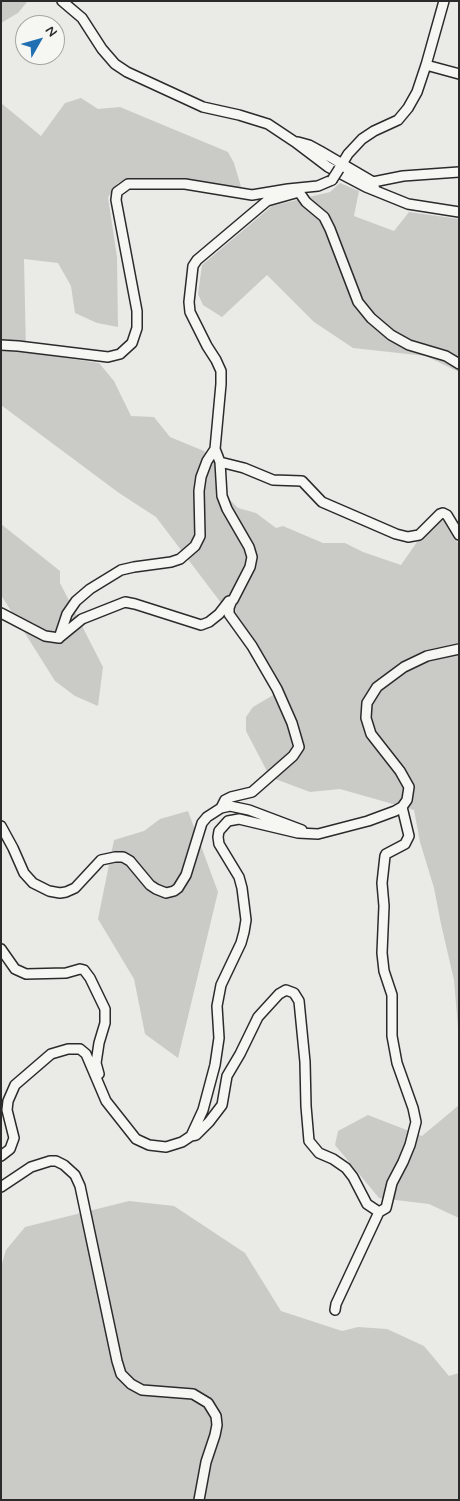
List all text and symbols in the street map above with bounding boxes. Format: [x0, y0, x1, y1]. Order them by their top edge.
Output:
north arrow [15, 15, 65, 65]
text: N [41, 22, 61, 41]

